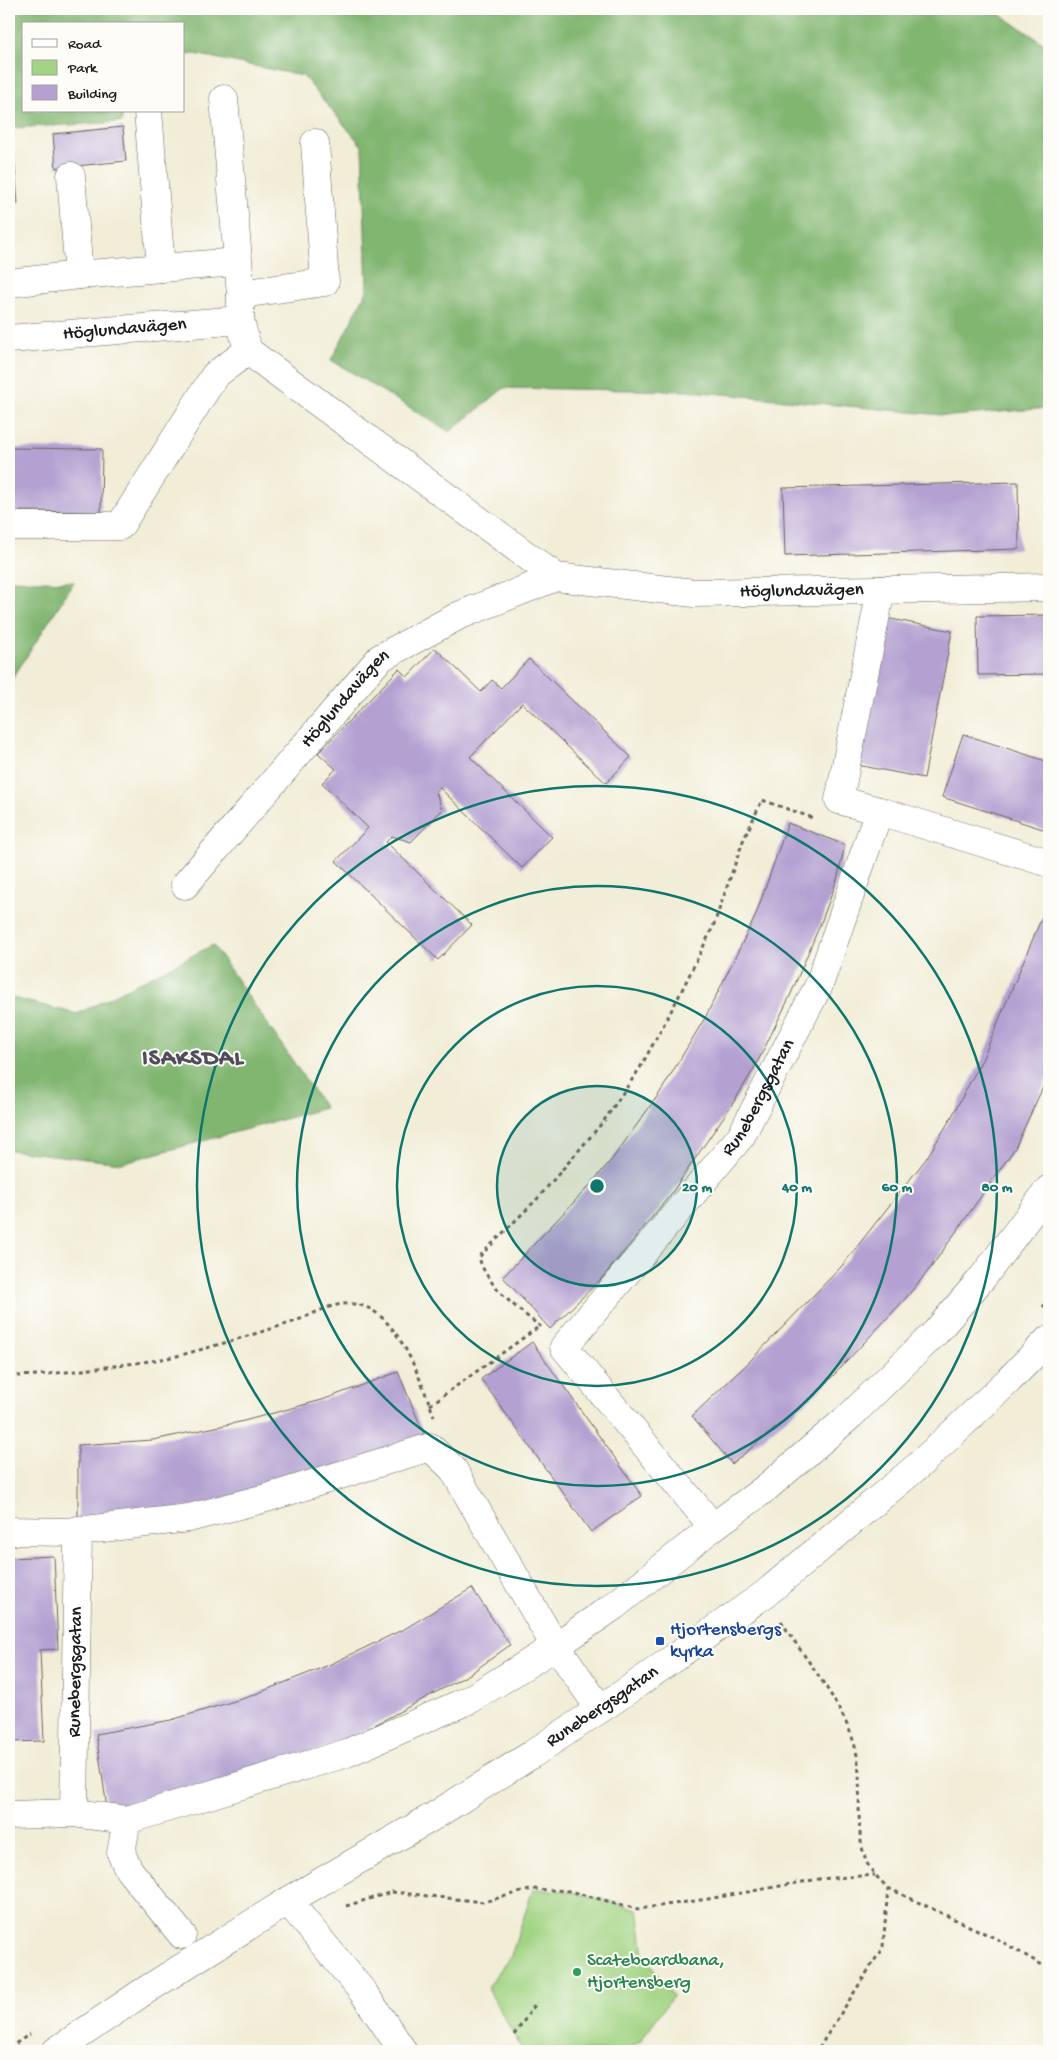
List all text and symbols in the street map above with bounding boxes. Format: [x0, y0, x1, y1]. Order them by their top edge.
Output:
legend [22, 22, 185, 112]
text: Road [68, 36, 102, 54]
text: Park [67, 60, 98, 78]
text: Building [67, 86, 117, 104]
street label: Höglundavägen [62, 313, 187, 346]
street label: Höglundavägen [740, 579, 864, 604]
street label: Höglundavägen [296, 644, 393, 753]
street label: Runebergsgatan [717, 1035, 800, 1161]
district label: ISAKSDAL [142, 1045, 245, 1074]
centre of rings [588, 1177, 606, 1195]
text: 20 m [682, 1179, 712, 1197]
text: 40 m [781, 1179, 812, 1197]
text: 60 m [882, 1179, 913, 1197]
text: 80 m [982, 1179, 1013, 1197]
street label: Runebergsgatan [64, 1606, 88, 1738]
place label: Hjortensbergs kyrka [670, 1619, 782, 1664]
marker: Hjortensbergs kyrka [654, 1635, 666, 1647]
street label: Runebergsgatan [542, 1661, 663, 1753]
place label: Scateboardbana, Hjortensberg [587, 1950, 725, 1995]
marker: Scateboardbana, Hjortensberg [571, 1966, 583, 1978]

